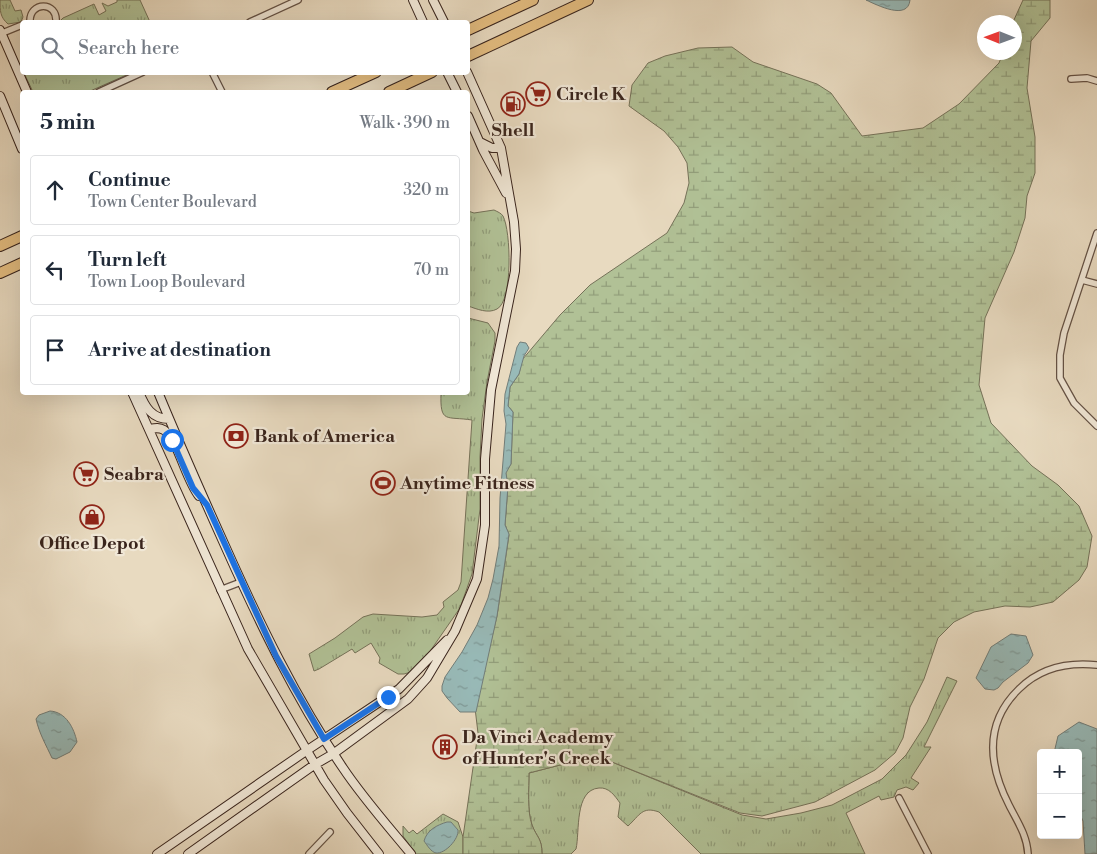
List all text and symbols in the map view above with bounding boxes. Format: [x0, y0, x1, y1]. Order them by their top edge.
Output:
north arrow [977, 15, 1022, 60]
search box [20, 20, 470, 75]
icon: search [38, 34, 66, 62]
text: Search here [78, 36, 179, 60]
supermarket icon: Circle K [525, 81, 551, 107]
place label: Circle K [556, 83, 626, 106]
fuel station icon: Shell [500, 91, 526, 117]
text: 5 min [40, 110, 95, 136]
text: Walk · 390 m [360, 113, 450, 133]
place label: Shell [492, 119, 535, 142]
text: Continue [88, 168, 171, 192]
icon: ahead [41, 176, 69, 204]
text: 320 m [403, 180, 449, 200]
text: Town Center Boulevard [88, 192, 257, 212]
text: Turn left [88, 248, 167, 272]
icon: left [41, 256, 69, 284]
text: 70 m [413, 260, 449, 280]
text: Town Loop Boulevard [88, 272, 245, 292]
icon: arrive [41, 336, 69, 364]
text: Arrive at destination [88, 338, 271, 362]
bank icon: Bank of America [223, 423, 249, 449]
place label: Bank of America [254, 425, 395, 448]
route start [161, 429, 184, 452]
supermarket icon: Seabra [73, 461, 99, 487]
place label: Seabra [104, 463, 164, 486]
sports icon: Anytime Fitness [370, 470, 396, 496]
place label: Anytime Fitness [399, 472, 535, 495]
shop icon: Office Depot [79, 504, 105, 530]
place label: Office Depot [39, 532, 145, 555]
route end [377, 686, 400, 709]
place label: Da Vinci Academy of Hunter's Creek [462, 726, 614, 770]
building icon: Da Vinci Academy of Hunter's Creek [432, 734, 458, 760]
map controls [1037, 749, 1082, 839]
button: + [1037, 749, 1082, 794]
button: − [1037, 794, 1082, 839]

